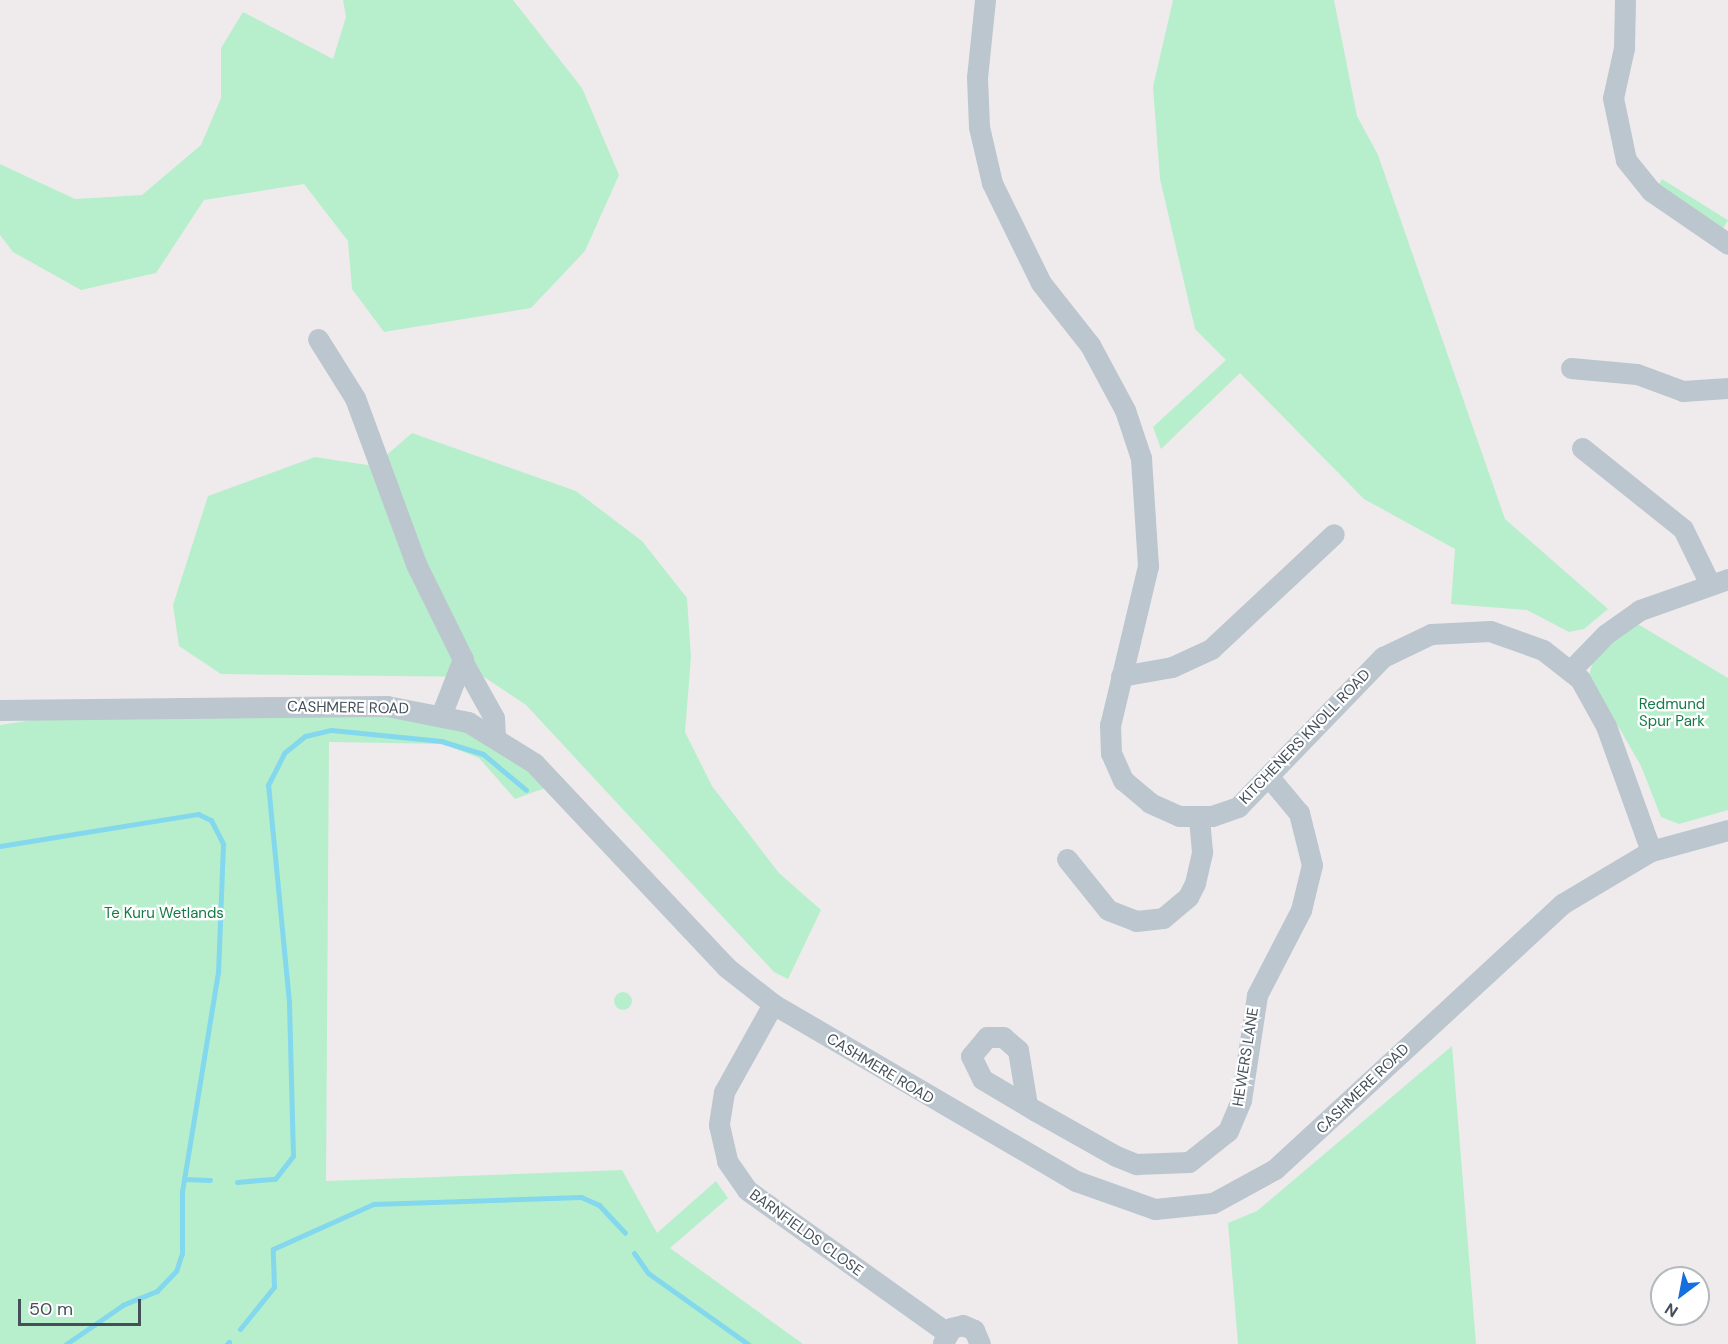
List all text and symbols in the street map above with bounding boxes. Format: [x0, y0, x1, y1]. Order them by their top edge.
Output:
street label: KITCHENERS KNOLL ROAD [1236, 666, 1374, 808]
park label: Redmund Spur Park [1639, 695, 1705, 730]
street label: CASHMERE ROAD [287, 698, 409, 718]
park label: Te Kuru Wetlands [104, 905, 224, 923]
street label: HEWERS LANE [1229, 1006, 1263, 1108]
street label: CASHMERE ROAD [823, 1030, 937, 1108]
street label: CASHMERE ROAD [1313, 1040, 1413, 1138]
street label: BARNFIELDS CLOSE [746, 1186, 866, 1280]
north arrow [1650, 1266, 1710, 1326]
scale bar [21, 1287, 144, 1325]
text: 50 m [29, 1297, 73, 1321]
text: N [1661, 1298, 1682, 1322]

